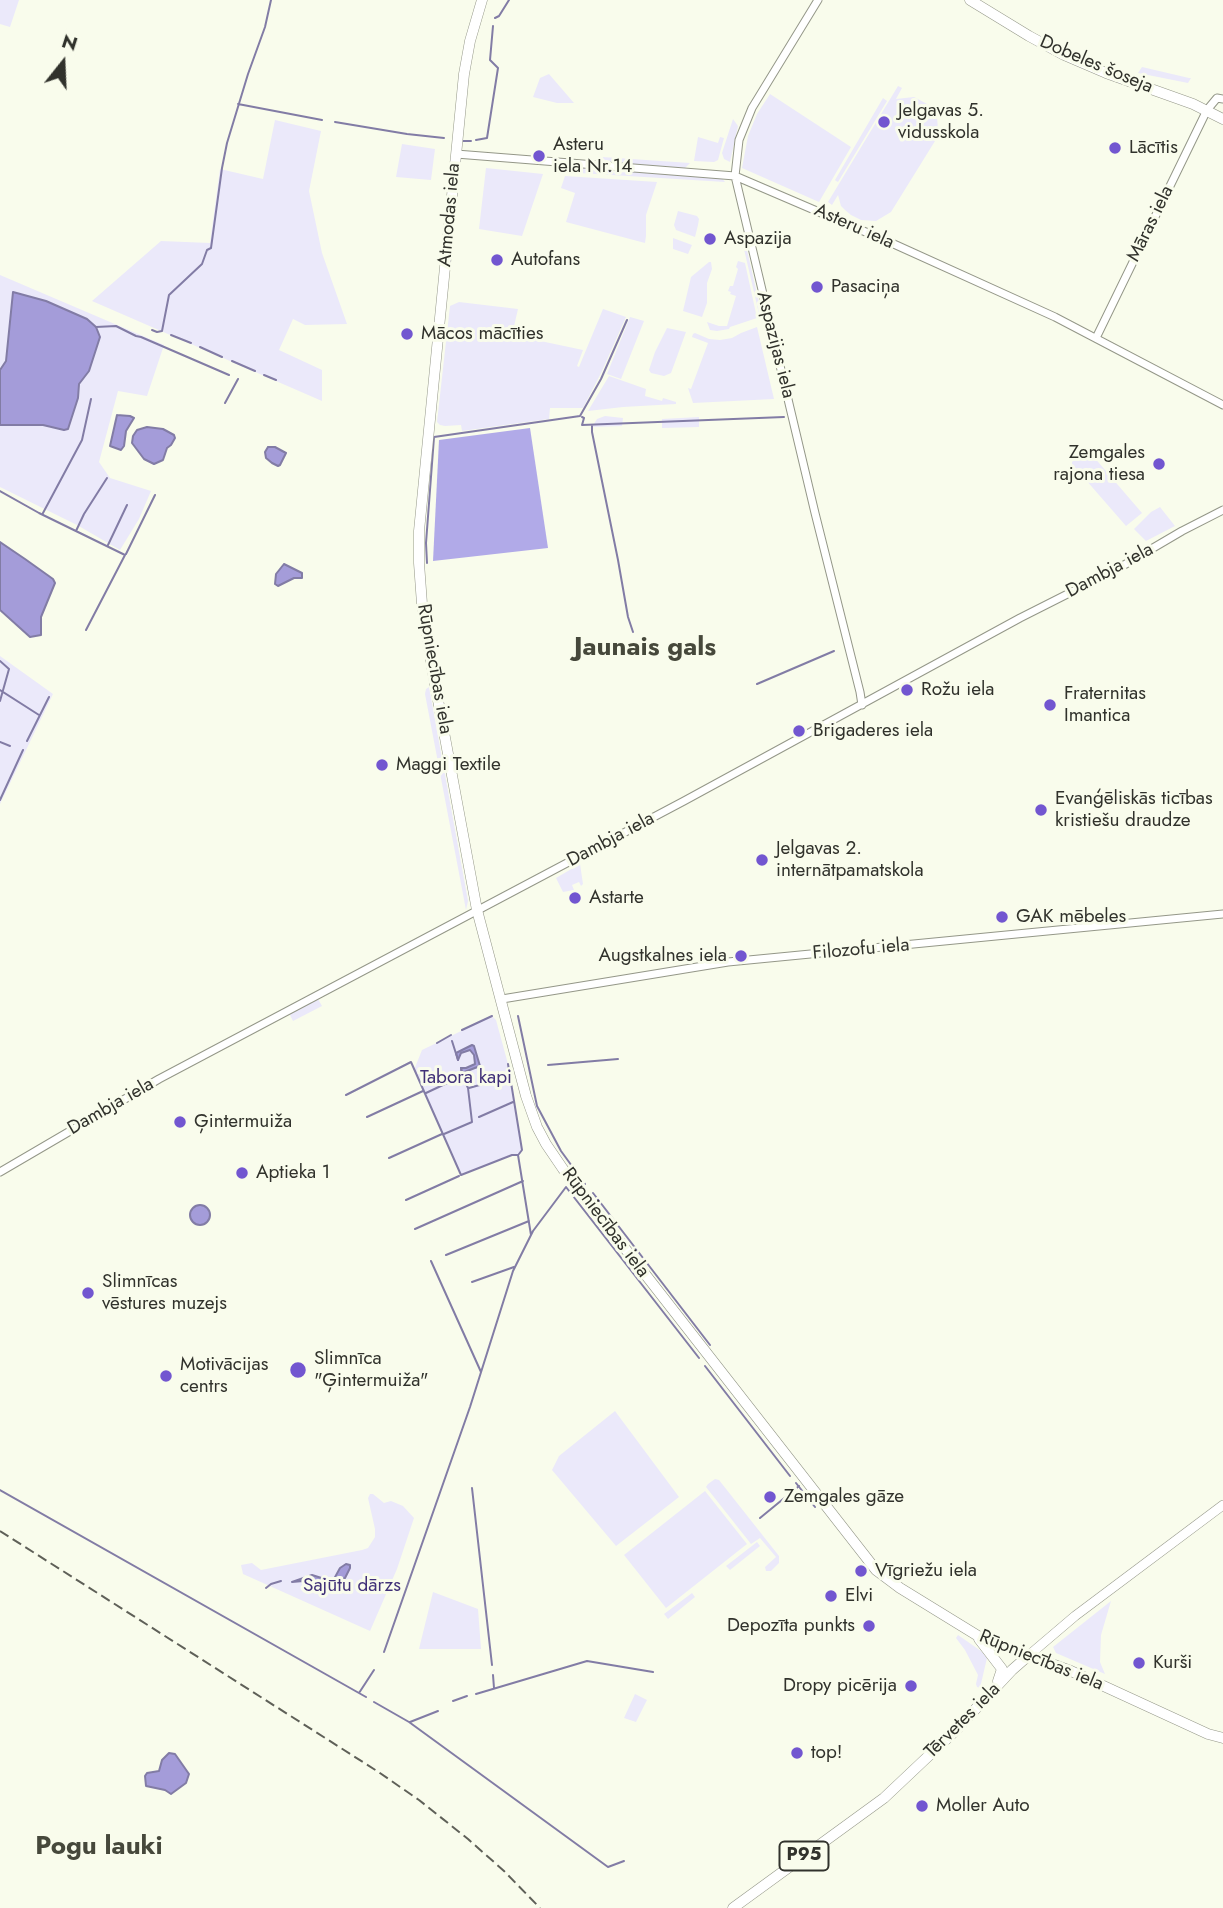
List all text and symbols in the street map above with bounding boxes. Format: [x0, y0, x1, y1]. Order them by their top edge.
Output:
text: N [58, 27, 81, 58]
north arrow [28, 28, 98, 98]
street label: Dobeles šoseja [1036, 31, 1156, 99]
place label: Jelgavas 5. vidusskola [898, 100, 984, 144]
marker: Jelgavas 5. vidusskola [876, 114, 892, 130]
place label: Asteru iela Nr.14 [553, 134, 632, 178]
place label: Lācītis [1129, 137, 1178, 159]
marker: Lācītis [1107, 140, 1123, 156]
marker: Asteru iela Nr.14 [531, 148, 547, 164]
street label: Atmodas iela [434, 162, 466, 268]
street label: Māras iela [1123, 182, 1179, 266]
street label: Asteru iela [811, 199, 897, 255]
place label: Aspazija [724, 228, 792, 250]
marker: Aspazija [702, 231, 718, 247]
place label: Autofans [511, 249, 580, 271]
marker: Autofans [489, 252, 505, 268]
place label: Pasaciņa [831, 276, 900, 298]
marker: Pasaciņa [809, 279, 825, 295]
street label: Aspazijas iela [751, 289, 799, 401]
place label: Mācos mācīties [421, 323, 543, 345]
marker: Mācos mācīties [399, 326, 415, 342]
place label: Zemgales rajona tiesa [1053, 442, 1145, 486]
marker: Zemgales rajona tiesa [1151, 456, 1167, 472]
street label: Dambja iela [1062, 539, 1158, 603]
street label: Rūpniecības iela [411, 602, 457, 736]
district label: Jaunais gals [574, 633, 716, 665]
place label: Rožu iela [921, 679, 994, 701]
marker: Rožu iela [899, 682, 915, 698]
place label: Fraternitas Imantica [1064, 683, 1146, 727]
marker: Fraternitas Imantica [1042, 697, 1058, 713]
place label: Brigaderes iela [813, 720, 933, 742]
marker: Brigaderes iela [791, 723, 807, 739]
place label: Maggi Textile [396, 754, 501, 776]
marker: Maggi Textile [374, 757, 390, 773]
place label: Evanģēliskās ticības kristiešu draudze [1055, 788, 1213, 832]
marker: Evanģēliskās ticības kristiešu draudze [1033, 802, 1049, 818]
street label: Dambja iela [563, 808, 659, 872]
place label: Jelgavas 2. internātpamatskola [776, 838, 924, 882]
marker: Jelgavas 2. internātpamatskola [754, 852, 770, 868]
place label: Astarte [589, 887, 644, 909]
marker: Astarte [567, 890, 583, 906]
place label: GAK mēbeles [1016, 906, 1126, 928]
marker: GAK mēbeles [994, 909, 1010, 925]
street label: Filozofu iela [812, 934, 910, 966]
place label: Augstkalnes iela [599, 945, 727, 967]
marker: Augstkalnes iela [733, 948, 749, 964]
park label: Tabora kapi [420, 1067, 512, 1089]
street label: Dambja iela [64, 1073, 158, 1141]
place label: Ģintermuiža [194, 1111, 292, 1133]
marker: Ģintermuiža [172, 1114, 188, 1130]
place label: Aptieka 1 [256, 1162, 330, 1184]
street label: Rūpniecības iela [556, 1164, 654, 1282]
marker: Aptieka 1 [234, 1165, 250, 1181]
place label: Slimnīcas vēstures muzejs [102, 1271, 227, 1315]
marker: Slimnīcas vēstures muzejs [80, 1285, 96, 1301]
place label: Slimnīca "Ģintermuiža" [314, 1348, 429, 1392]
place label: Motivācijas centrs [180, 1354, 268, 1398]
marker: Slimnīca "Ģintermuiža" [288, 1360, 308, 1380]
marker: Motivācijas centrs [158, 1368, 174, 1384]
place label: Zemgales gāze [784, 1486, 904, 1508]
marker: Zemgales gāze [762, 1489, 778, 1505]
place label: Vīgriežu iela [875, 1560, 977, 1582]
marker: Vīgriežu iela [853, 1563, 869, 1579]
park label: Sajūtu dārzs [303, 1575, 401, 1597]
place label: Elvi [845, 1585, 873, 1607]
marker: Elvi [823, 1588, 839, 1604]
place label: Depozīta punkts [727, 1615, 855, 1637]
marker: Depozīta punkts [861, 1618, 877, 1634]
street label: Rūpniecības iela [976, 1626, 1106, 1696]
place label: Kurši [1153, 1652, 1192, 1674]
marker: Kurši [1131, 1655, 1147, 1671]
place label: Dropy picērija [783, 1675, 897, 1697]
marker: Dropy picērija [903, 1678, 919, 1694]
street label: Tērvetes iela [920, 1678, 1006, 1764]
place label: top! [811, 1742, 842, 1764]
marker: top! [789, 1745, 805, 1761]
place label: Moller Auto [936, 1795, 1030, 1817]
marker: Moller Auto [914, 1798, 930, 1814]
district label: Pogu lauki [35, 1832, 163, 1864]
road number: P95 [780, 1842, 828, 1870]

